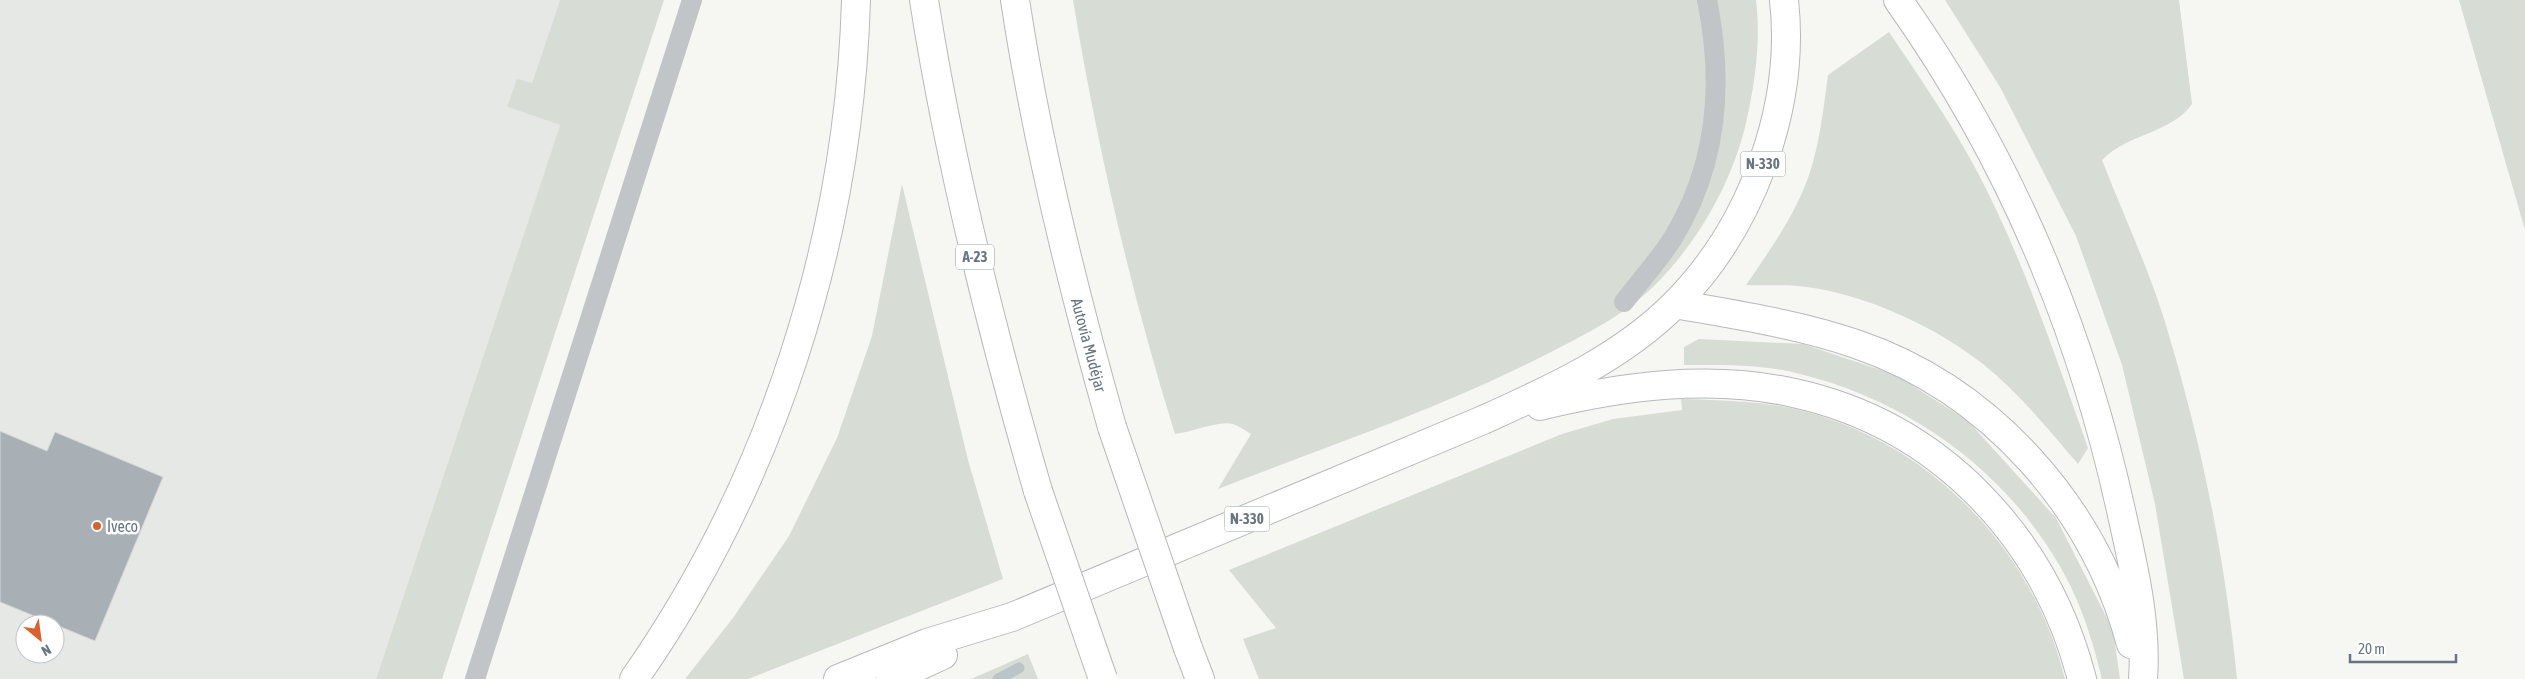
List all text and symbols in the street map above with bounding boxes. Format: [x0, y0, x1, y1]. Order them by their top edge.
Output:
road number: N-330 [1740, 152, 1786, 176]
road number: A-23 [956, 244, 994, 270]
street label: Autovía Mudéjar [1067, 296, 1110, 394]
road number: N-330 [1224, 506, 1270, 532]
place label: Iveco [107, 517, 138, 535]
marker: Iveco [91, 520, 103, 532]
north arrow [15, 614, 65, 664]
scale bar [2350, 632, 2456, 664]
text: 20 m [2358, 640, 2385, 657]
text: N [39, 641, 54, 659]

